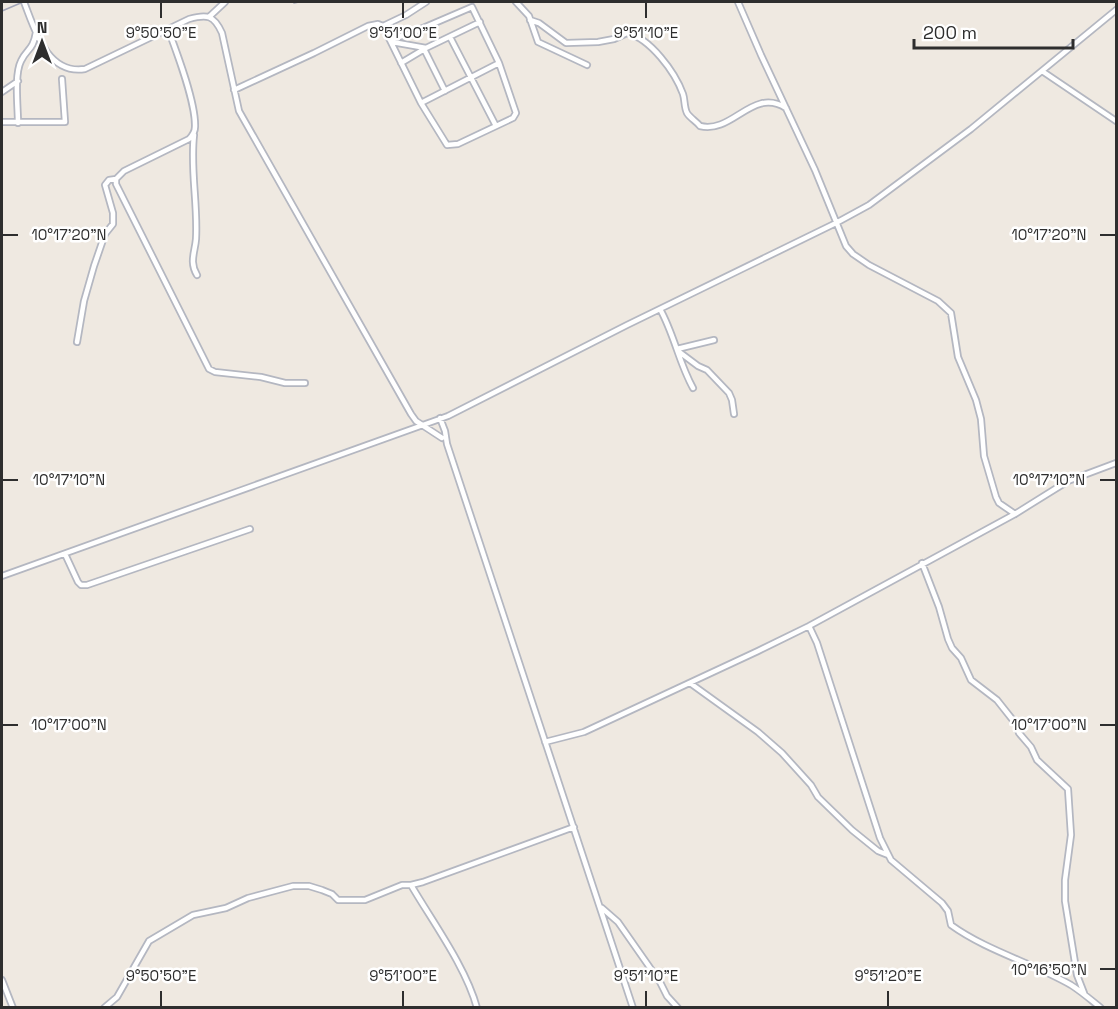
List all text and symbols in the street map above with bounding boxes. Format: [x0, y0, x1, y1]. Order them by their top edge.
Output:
north arrow [12, 12, 72, 72]
scale bar [914, 12, 1073, 50]
text: N [37, 17, 47, 38]
text: 200 m [923, 21, 977, 44]
text: 9°50'50"E [126, 23, 196, 42]
text: 9°51'00"E [369, 23, 437, 42]
text: 9°51'10"E [614, 23, 678, 42]
text: 10°17'20"N [31, 225, 107, 244]
text: 10°17'20"N [1011, 225, 1087, 244]
text: 10°17'10"N [33, 470, 105, 489]
text: 10°17'10"N [1013, 470, 1085, 489]
text: 10°17'00"N [31, 715, 107, 734]
text: 10°17'00"N [1011, 715, 1087, 734]
text: 10°16'50"N [1011, 960, 1087, 979]
text: 9°50'50"E [126, 966, 196, 985]
text: 9°51'00"E [369, 966, 437, 985]
text: 9°51'10"E [614, 966, 678, 985]
text: 9°51'20"E [854, 966, 922, 985]

